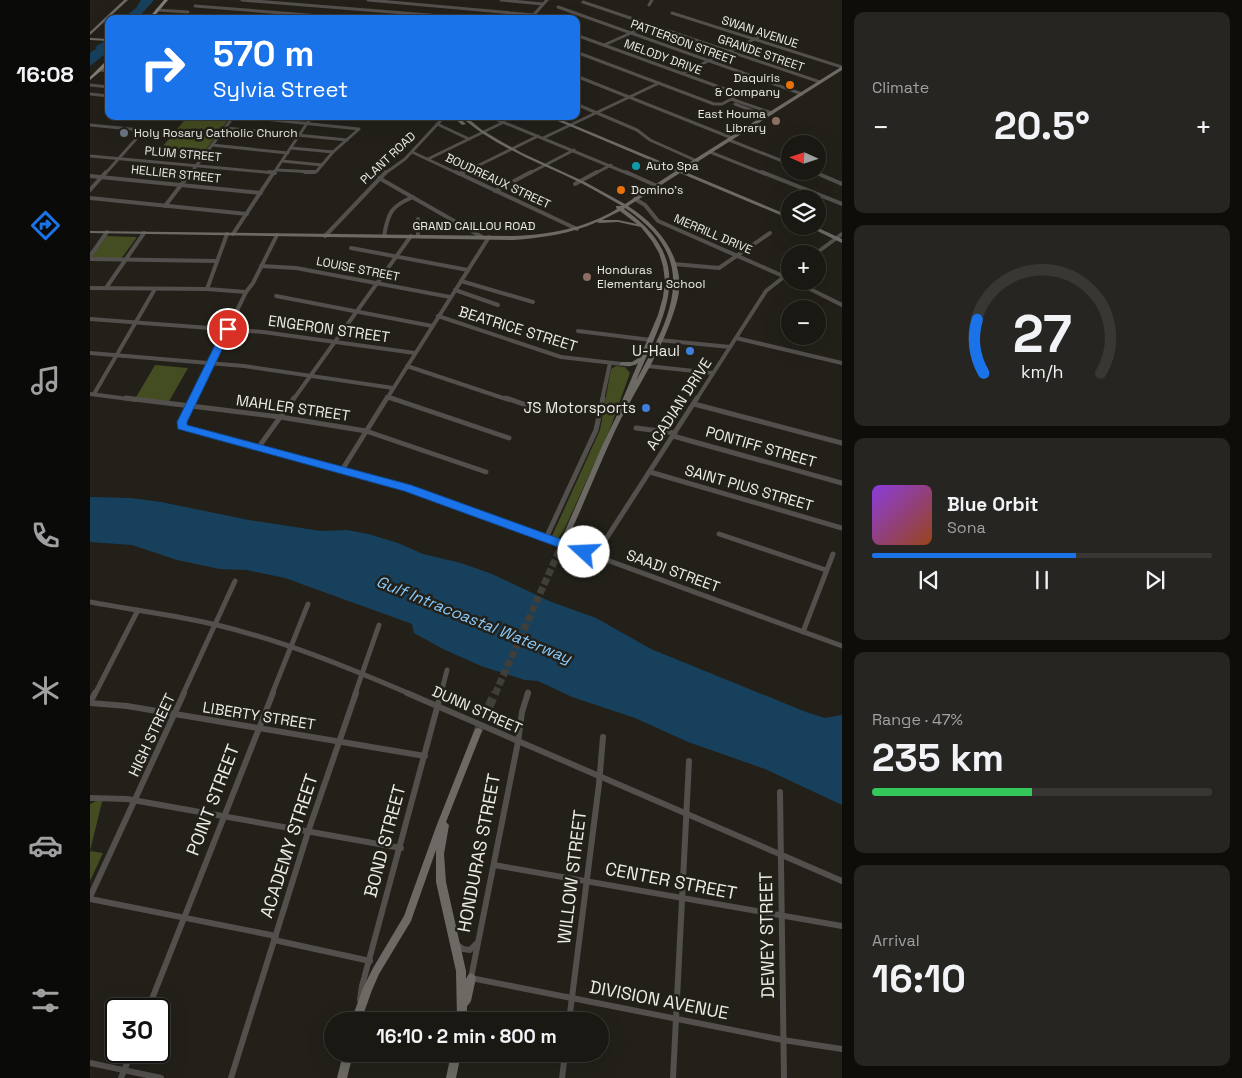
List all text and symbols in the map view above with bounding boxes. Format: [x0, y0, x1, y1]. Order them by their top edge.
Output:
street label: SWAN AVENUE [720, 12, 801, 52]
street label: PATTERSON STREET [628, 16, 738, 68]
street label: GRANDE STREET [715, 31, 807, 75]
text: 570 m [213, 32, 314, 76]
icon: right [130, 35, 195, 100]
street label: MELODY DRIVE [622, 36, 704, 79]
text: 16:08 [16, 60, 74, 88]
place label: Daquiris & Company [715, 70, 780, 100]
text: Sylvia Street [213, 75, 348, 103]
text: Climate [872, 77, 929, 98]
marker: Daquiris & Company [784, 79, 796, 91]
text: 20.5° [994, 102, 1090, 150]
place label: East Houma Library [698, 106, 766, 136]
text: − [872, 109, 889, 145]
text: + [1195, 109, 1212, 145]
marker: East Houma Library [770, 115, 782, 127]
place label: Holy Rosary Catholic Church [134, 125, 298, 141]
marker: Holy Rosary Catholic Church [118, 127, 130, 139]
street label: PLANT ROAD [357, 128, 419, 188]
north arrow [781, 135, 826, 180]
map controls [781, 135, 826, 345]
street label: PLUM STREET [144, 143, 222, 165]
street label: BOUDREAUX STREET [443, 150, 553, 212]
place label: Auto Spa [646, 158, 699, 174]
marker: Auto Spa [630, 160, 642, 172]
street label: HELLIER STREET [130, 161, 222, 187]
place label: Domino's [631, 182, 683, 198]
marker: Domino's [615, 184, 627, 196]
button: layers [781, 190, 826, 235]
icon: directions [28, 208, 63, 243]
street label: MERRILL DRIVE [671, 210, 755, 258]
street label: GRAND CAILLOU ROAD [412, 218, 536, 234]
button: + [781, 245, 826, 290]
street label: LOUISE STREET [315, 253, 401, 285]
place label: Honduras Elementary School [597, 262, 705, 292]
marker: Honduras Elementary School [581, 271, 593, 283]
button: − [781, 300, 826, 345]
street label: BEATRICE STREET [456, 301, 580, 356]
text: 27 [1012, 301, 1072, 367]
pin [207, 308, 249, 350]
street label: ENGERON STREET [267, 311, 391, 346]
icon: arrive [214, 315, 242, 343]
place label: U-Haul [632, 341, 680, 360]
marker: U-Haul [684, 345, 696, 357]
street label: ACADIAN DRIVE [642, 354, 715, 453]
text: km/h [1021, 360, 1063, 383]
icon: music [28, 363, 63, 398]
street label: MAHLER STREET [235, 390, 351, 425]
place label: JS Motorsports [523, 398, 636, 417]
marker: JS Motorsports [640, 402, 652, 414]
street label: PONTIFF STREET [704, 422, 819, 471]
street label: SAINT PIUS STREET [683, 460, 816, 515]
text: Blue Orbit [947, 492, 1038, 517]
text: Sona [947, 517, 986, 538]
icon: phone [28, 518, 63, 553]
position arrow [557, 525, 609, 577]
street label: SAADI STREET [624, 545, 723, 596]
icon: previous [915, 566, 943, 594]
icon: pause [1028, 566, 1056, 594]
icon: next [1141, 566, 1169, 594]
water label: Gulf Intracoastal Waterway [373, 571, 576, 669]
icon: climate [28, 673, 63, 708]
street label: DUNN STREET [429, 681, 525, 738]
street label: HIGH STREET [124, 690, 179, 780]
street label: LIBERTY STREET [201, 697, 317, 734]
text: Range · 47% [872, 709, 963, 730]
text: 235 km [872, 734, 1004, 782]
street label: POINT STREET [181, 741, 244, 859]
street label: ACADEMY STREET [254, 770, 323, 921]
street label: HONDURAS STREET [452, 771, 505, 934]
street label: BOND STREET [358, 782, 411, 900]
street label: WILLOW STREET [552, 808, 591, 945]
icon: car [28, 828, 63, 863]
street label: CENTER STREET [603, 856, 739, 905]
street label: DEWEY STREET [754, 871, 779, 999]
text: Arrival [872, 930, 920, 951]
text: 16:10 [872, 955, 966, 1003]
street label: DIVISION AVENUE [587, 975, 731, 1024]
icon: filters [28, 983, 63, 1018]
speed limit sign: 30 [105, 998, 170, 1063]
text: 16:10 · 2 min · 800 m [376, 1024, 557, 1049]

